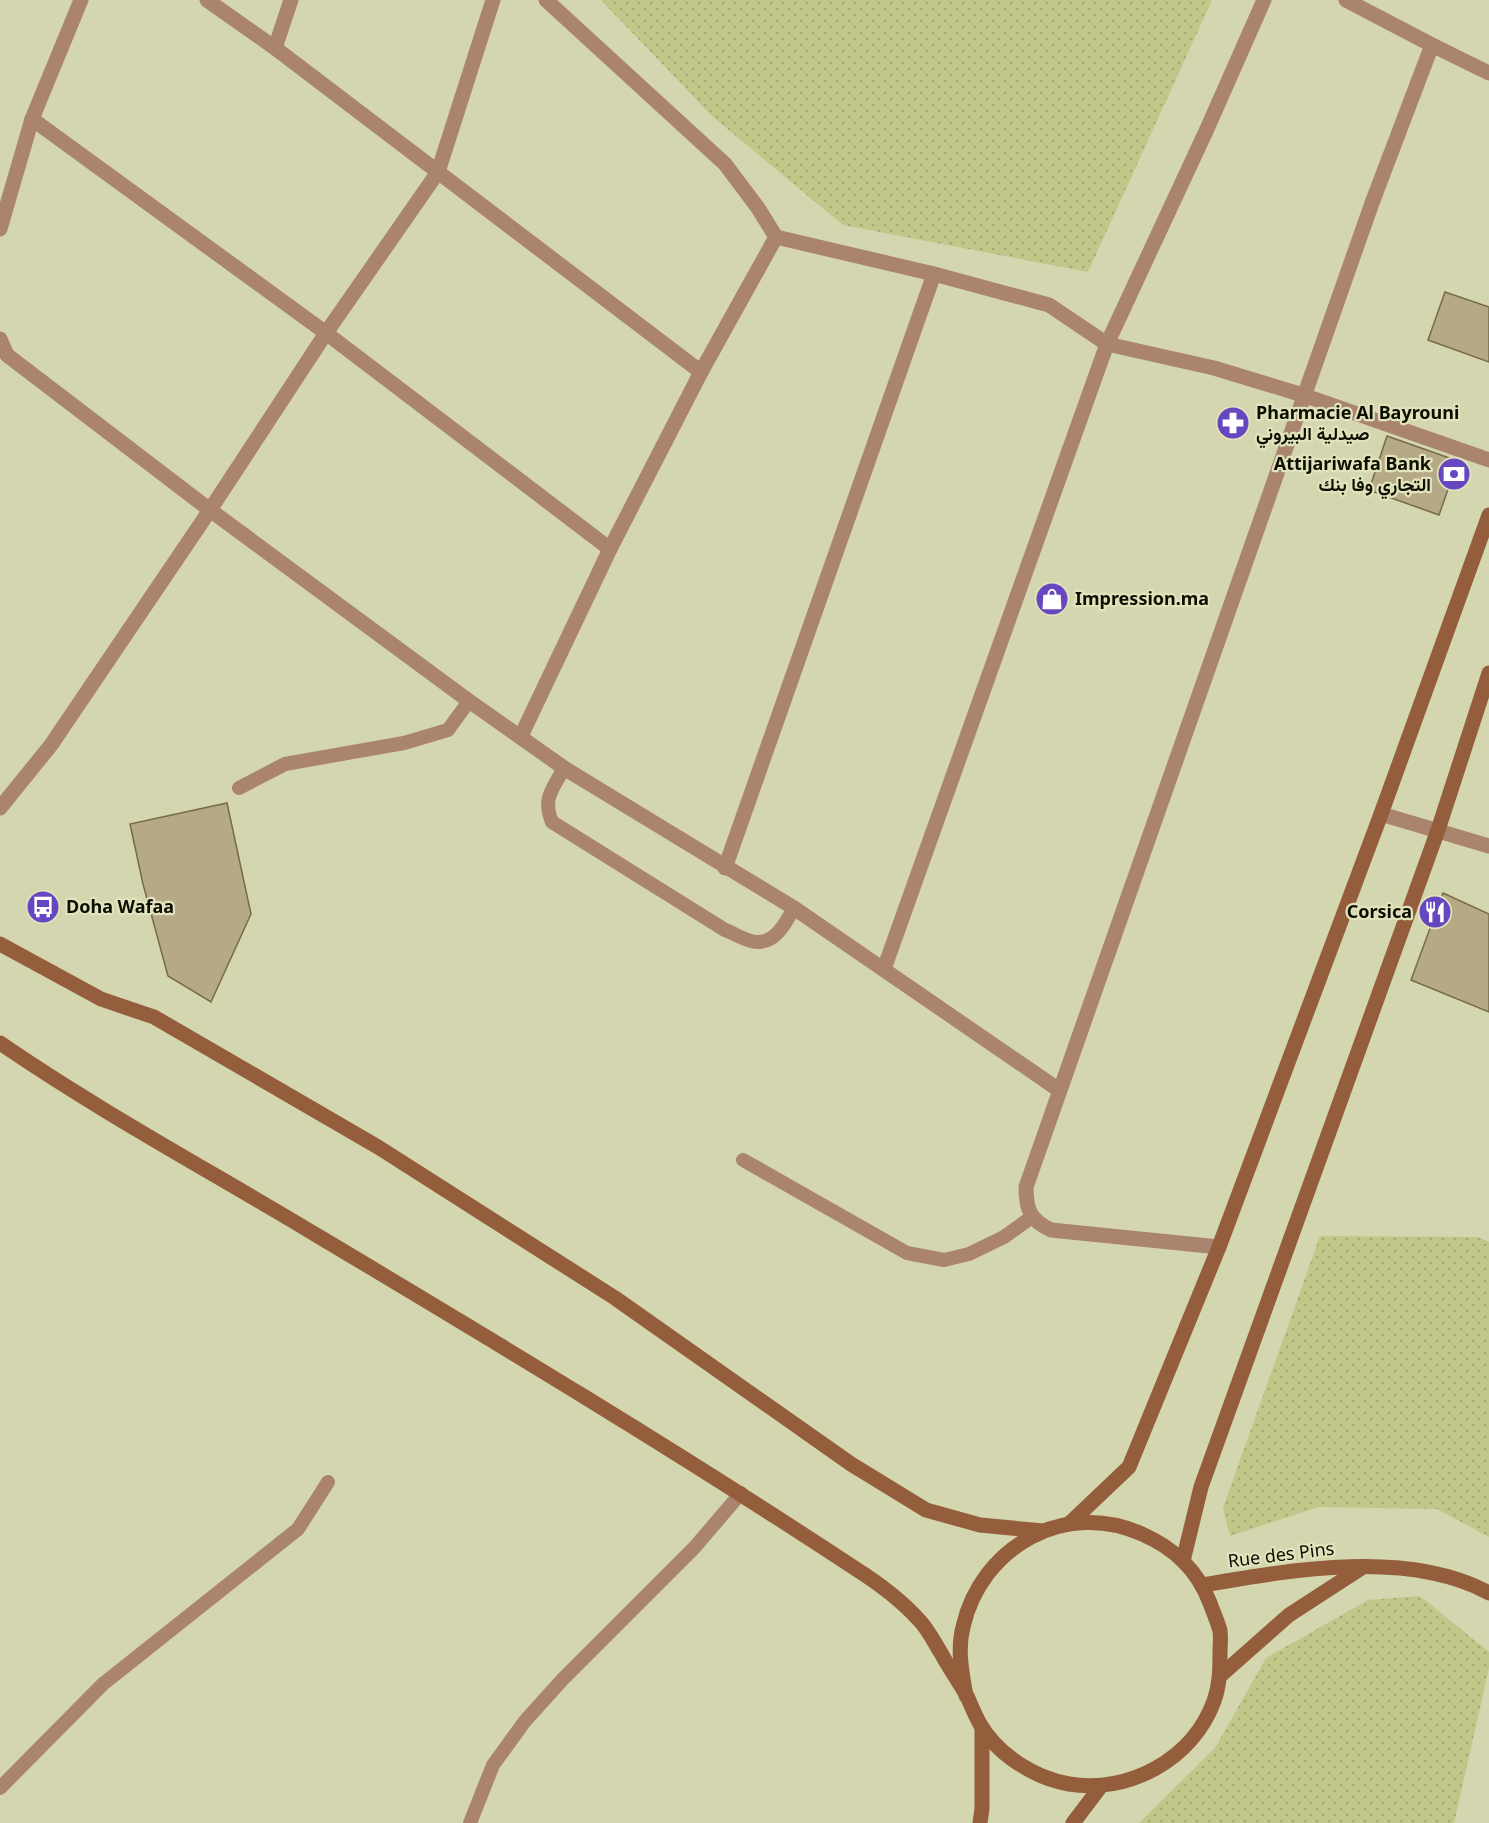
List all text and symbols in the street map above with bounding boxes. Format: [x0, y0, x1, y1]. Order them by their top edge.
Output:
place label: Pharmacie Al Bayrouni صيدلية البيروني [1256, 400, 1459, 449]
pharmacy icon: Pharmacie Al Bayrouni صيدلية البيروني [1215, 405, 1251, 441]
place label: Attijariwafa Bank التجاري وفا بنك [1274, 451, 1432, 500]
bank icon: Attijariwafa Bank التجاري وفا بنك [1436, 456, 1472, 492]
shop icon: Impression.ma [1034, 581, 1070, 617]
place label: Impression.ma [1075, 586, 1209, 610]
bus stop icon: Doha Wafaa [25, 889, 61, 925]
place label: Doha Wafaa [66, 894, 174, 918]
restaurant icon: Corsica [1417, 894, 1453, 930]
place label: Corsica [1347, 899, 1412, 923]
street label: Rue des Pins [1226, 1536, 1335, 1572]

